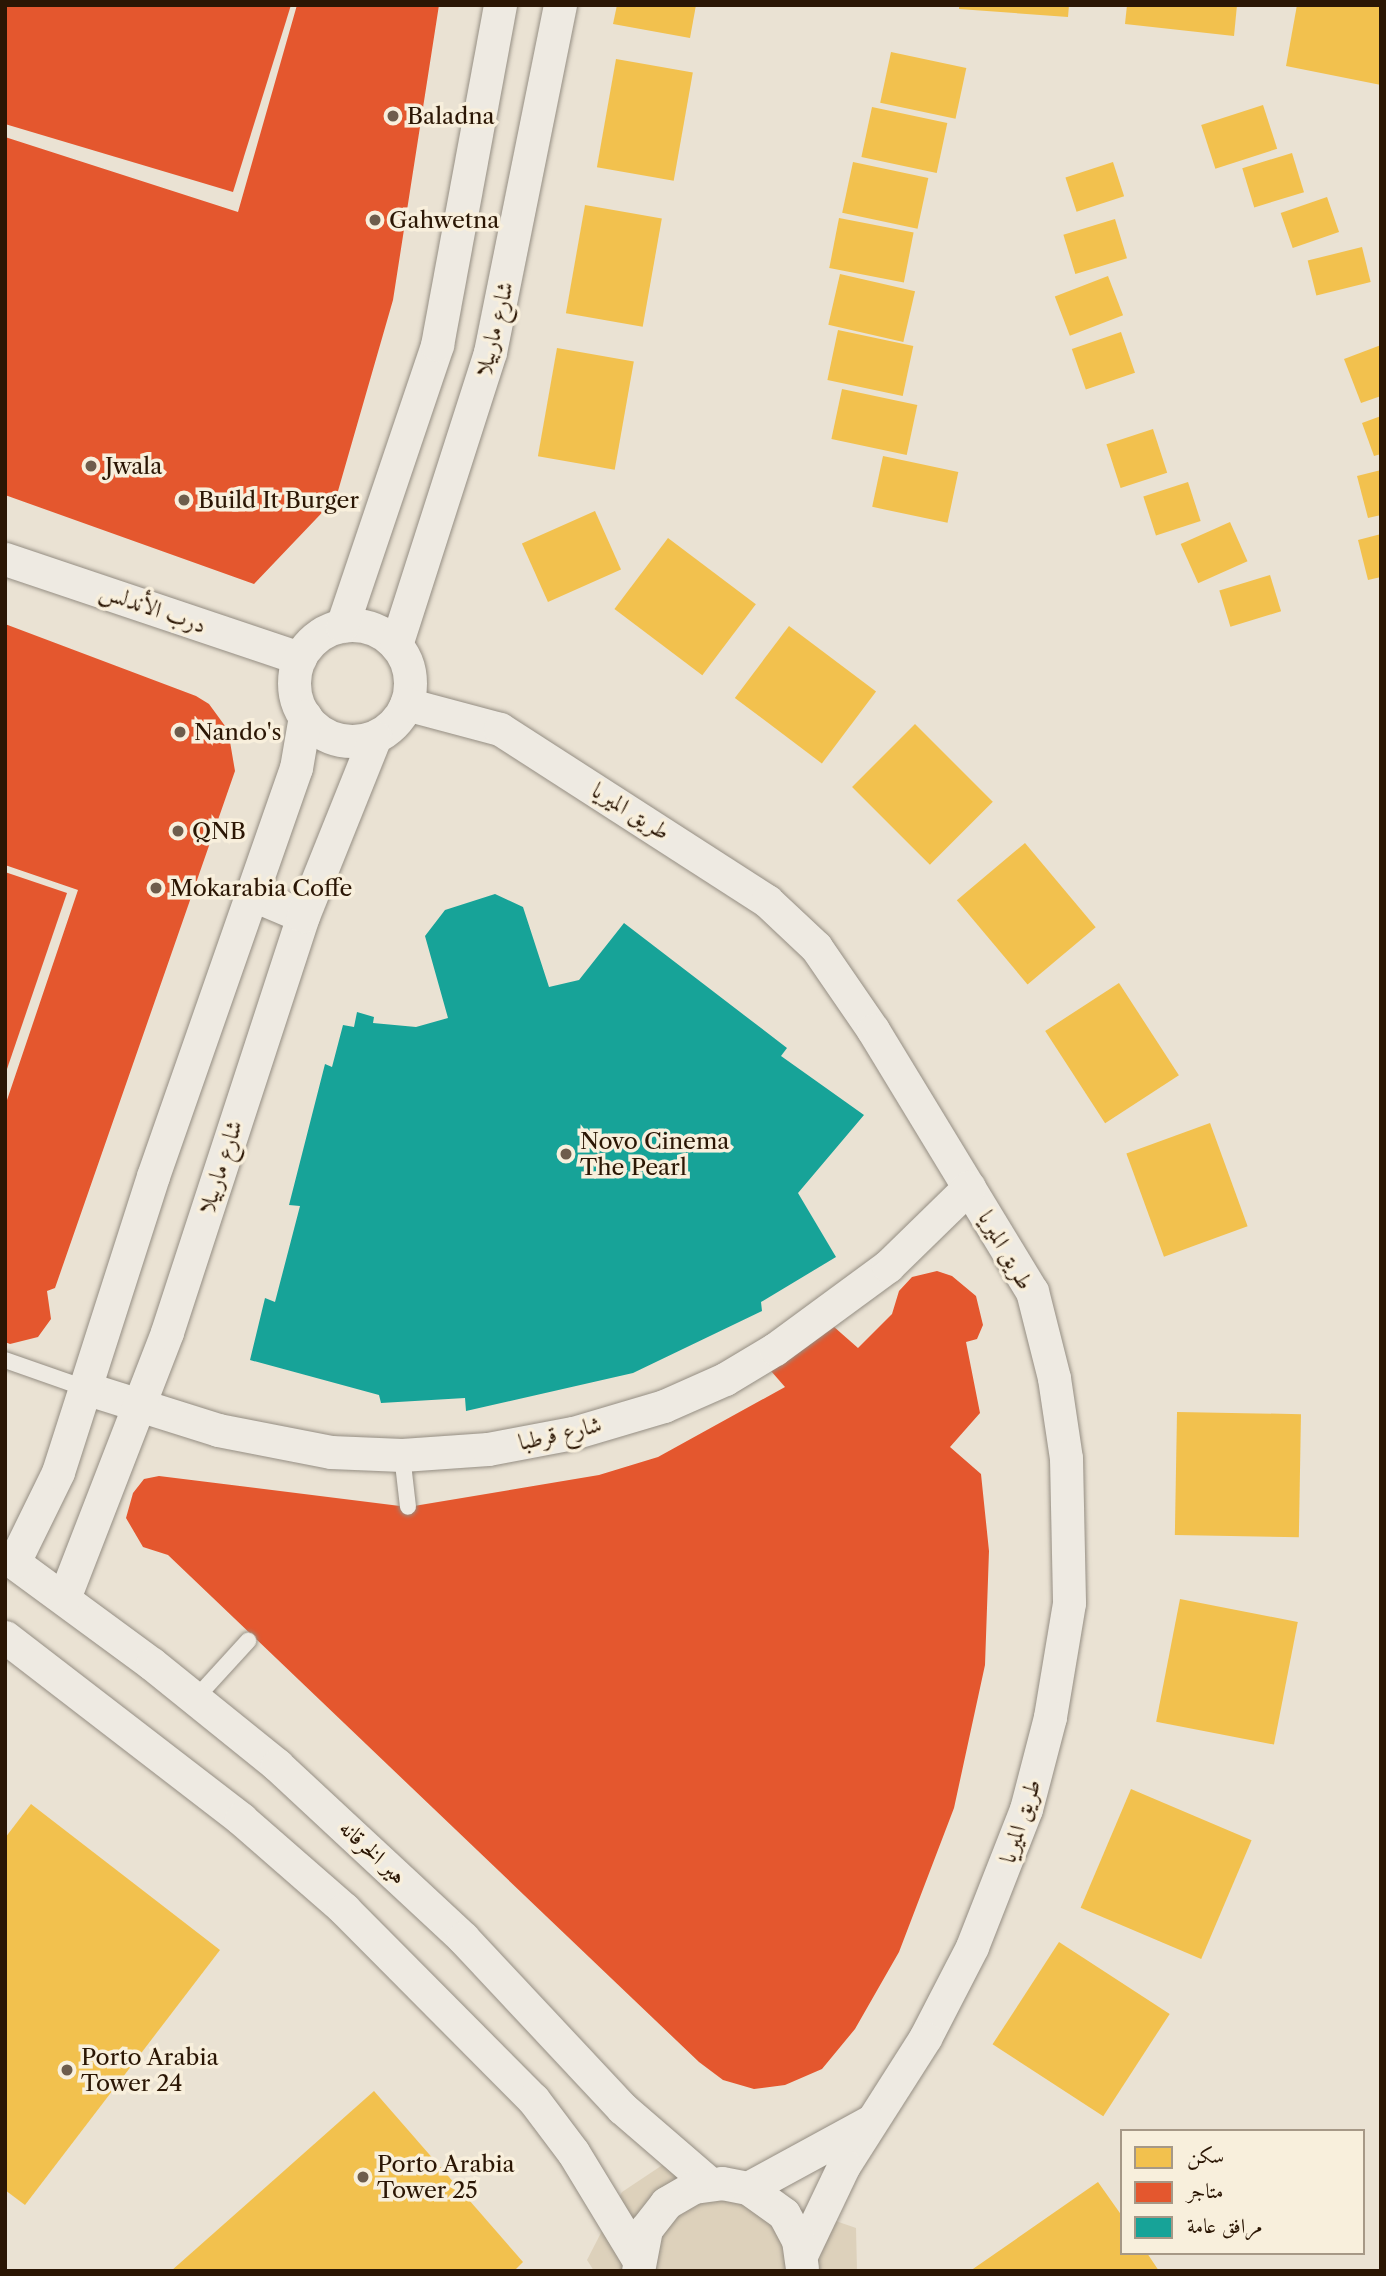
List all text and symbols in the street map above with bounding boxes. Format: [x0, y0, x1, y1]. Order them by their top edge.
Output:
place label: Baladna [407, 102, 495, 130]
marker: Baladna [385, 108, 401, 124]
place label: Gahwetna [389, 206, 499, 234]
marker: Gahwetna [367, 212, 383, 228]
street label: شارع ماربيلا [469, 279, 519, 379]
place label: Jwala [105, 452, 162, 480]
marker: Jwala [83, 458, 99, 474]
place label: Build It Burger [198, 486, 359, 514]
marker: Build It Burger [176, 492, 192, 508]
street label: درب الأندلس [96, 577, 210, 639]
place label: Nando's [194, 718, 281, 746]
marker: Nando's [172, 724, 188, 740]
street label: طريق الميريا [587, 776, 675, 846]
place label: QNB [192, 817, 246, 845]
marker: QNB [170, 823, 186, 839]
place label: Mokarabia Coffe [170, 874, 353, 902]
marker: Mokarabia Coffe [148, 880, 164, 896]
street label: شارع ماربيلا [192, 1117, 248, 1217]
place label: Novo Cinema The Pearl [580, 1127, 729, 1181]
marker: Novo Cinema The Pearl [558, 1146, 574, 1162]
street label: طريق الميريا [972, 1206, 1040, 1294]
street label: شارع قرطبا [516, 1410, 604, 1456]
street label: طريق الميريا [994, 1776, 1046, 1866]
street label: هير الخرقانه [334, 1814, 412, 1890]
place label: Porto Arabia Tower 24 [81, 2043, 220, 2097]
marker: Porto Arabia Tower 24 [59, 2062, 75, 2078]
legend [1120, 2129, 1365, 2255]
text: سكن [1187, 2143, 1224, 2168]
place label: Porto Arabia Tower 25 [377, 2150, 516, 2204]
marker: Porto Arabia Tower 25 [355, 2169, 371, 2185]
text: متاجر [1187, 2178, 1224, 2203]
text: مرافق عامة [1187, 2213, 1262, 2238]

